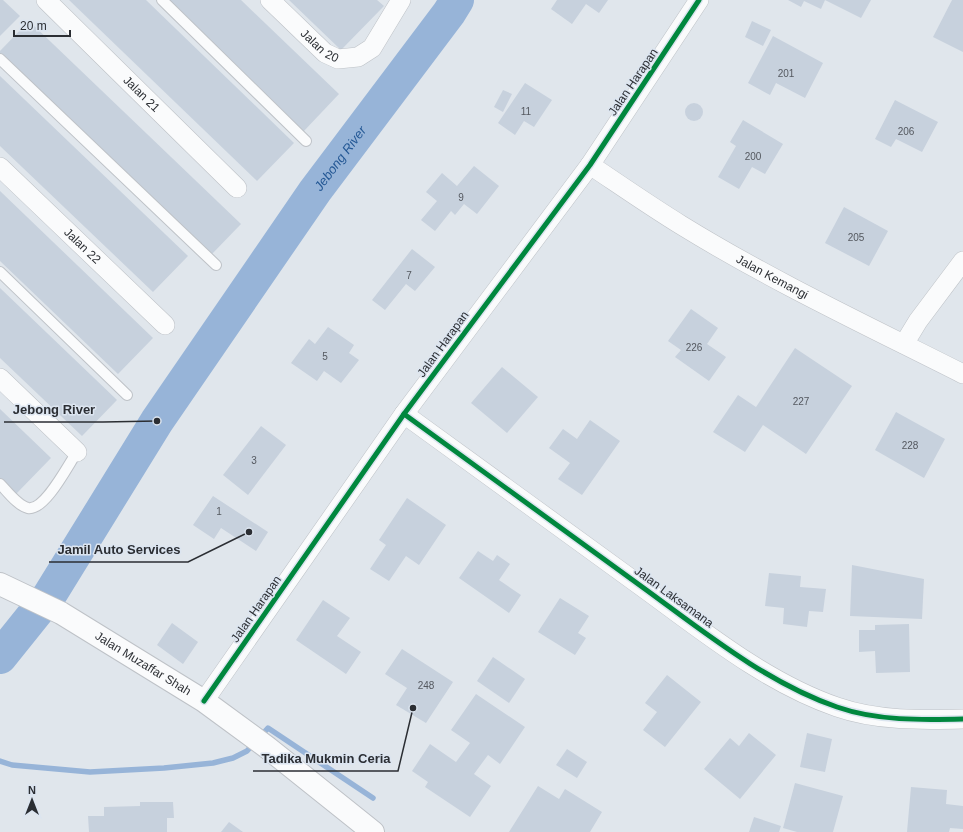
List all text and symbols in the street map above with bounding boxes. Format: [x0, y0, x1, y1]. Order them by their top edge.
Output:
scale bar [14, 12, 70, 38]
text: 20 m [20, 19, 47, 33]
street label: Jalan 20 [298, 26, 341, 65]
street label: Jalan Harapan [605, 46, 661, 118]
house number: 201 [778, 68, 795, 79]
street label: Jalan 21 [120, 73, 163, 115]
house number: 11 [521, 106, 532, 117]
water label: Jebong River [310, 123, 369, 194]
house number: 206 [898, 126, 915, 137]
house number: 200 [745, 151, 762, 162]
house number: 9 [458, 192, 464, 203]
street label: Jalan 22 [61, 225, 104, 267]
house number: 205 [848, 232, 865, 243]
street label: Jalan Kemangi [734, 252, 811, 302]
house number: 7 [406, 270, 412, 281]
street label: Jalan Harapan [414, 308, 472, 380]
house number: 226 [686, 342, 703, 353]
house number: 5 [322, 351, 328, 362]
house number: 227 [793, 396, 810, 407]
callout: Jebong River [4, 397, 103, 422]
text: Jebong River [13, 402, 95, 417]
house number: 228 [902, 440, 919, 451]
house number: 3 [251, 455, 257, 466]
house number: 1 [216, 506, 222, 517]
callout: Jamil Auto Services [49, 537, 188, 562]
text: Jamil Auto Services [57, 542, 181, 557]
street label: Jalan Laksamana [632, 564, 716, 630]
street label: Jalan Harapan [228, 573, 284, 645]
street label: Jalan Muzaffar Shah [93, 629, 194, 698]
house number: 248 [418, 680, 435, 691]
callout: Tadika Mukmin Ceria [253, 746, 398, 771]
text: Tadika Mukmin Ceria [261, 751, 391, 766]
north arrow [12, 780, 52, 820]
text: N [28, 784, 36, 796]

